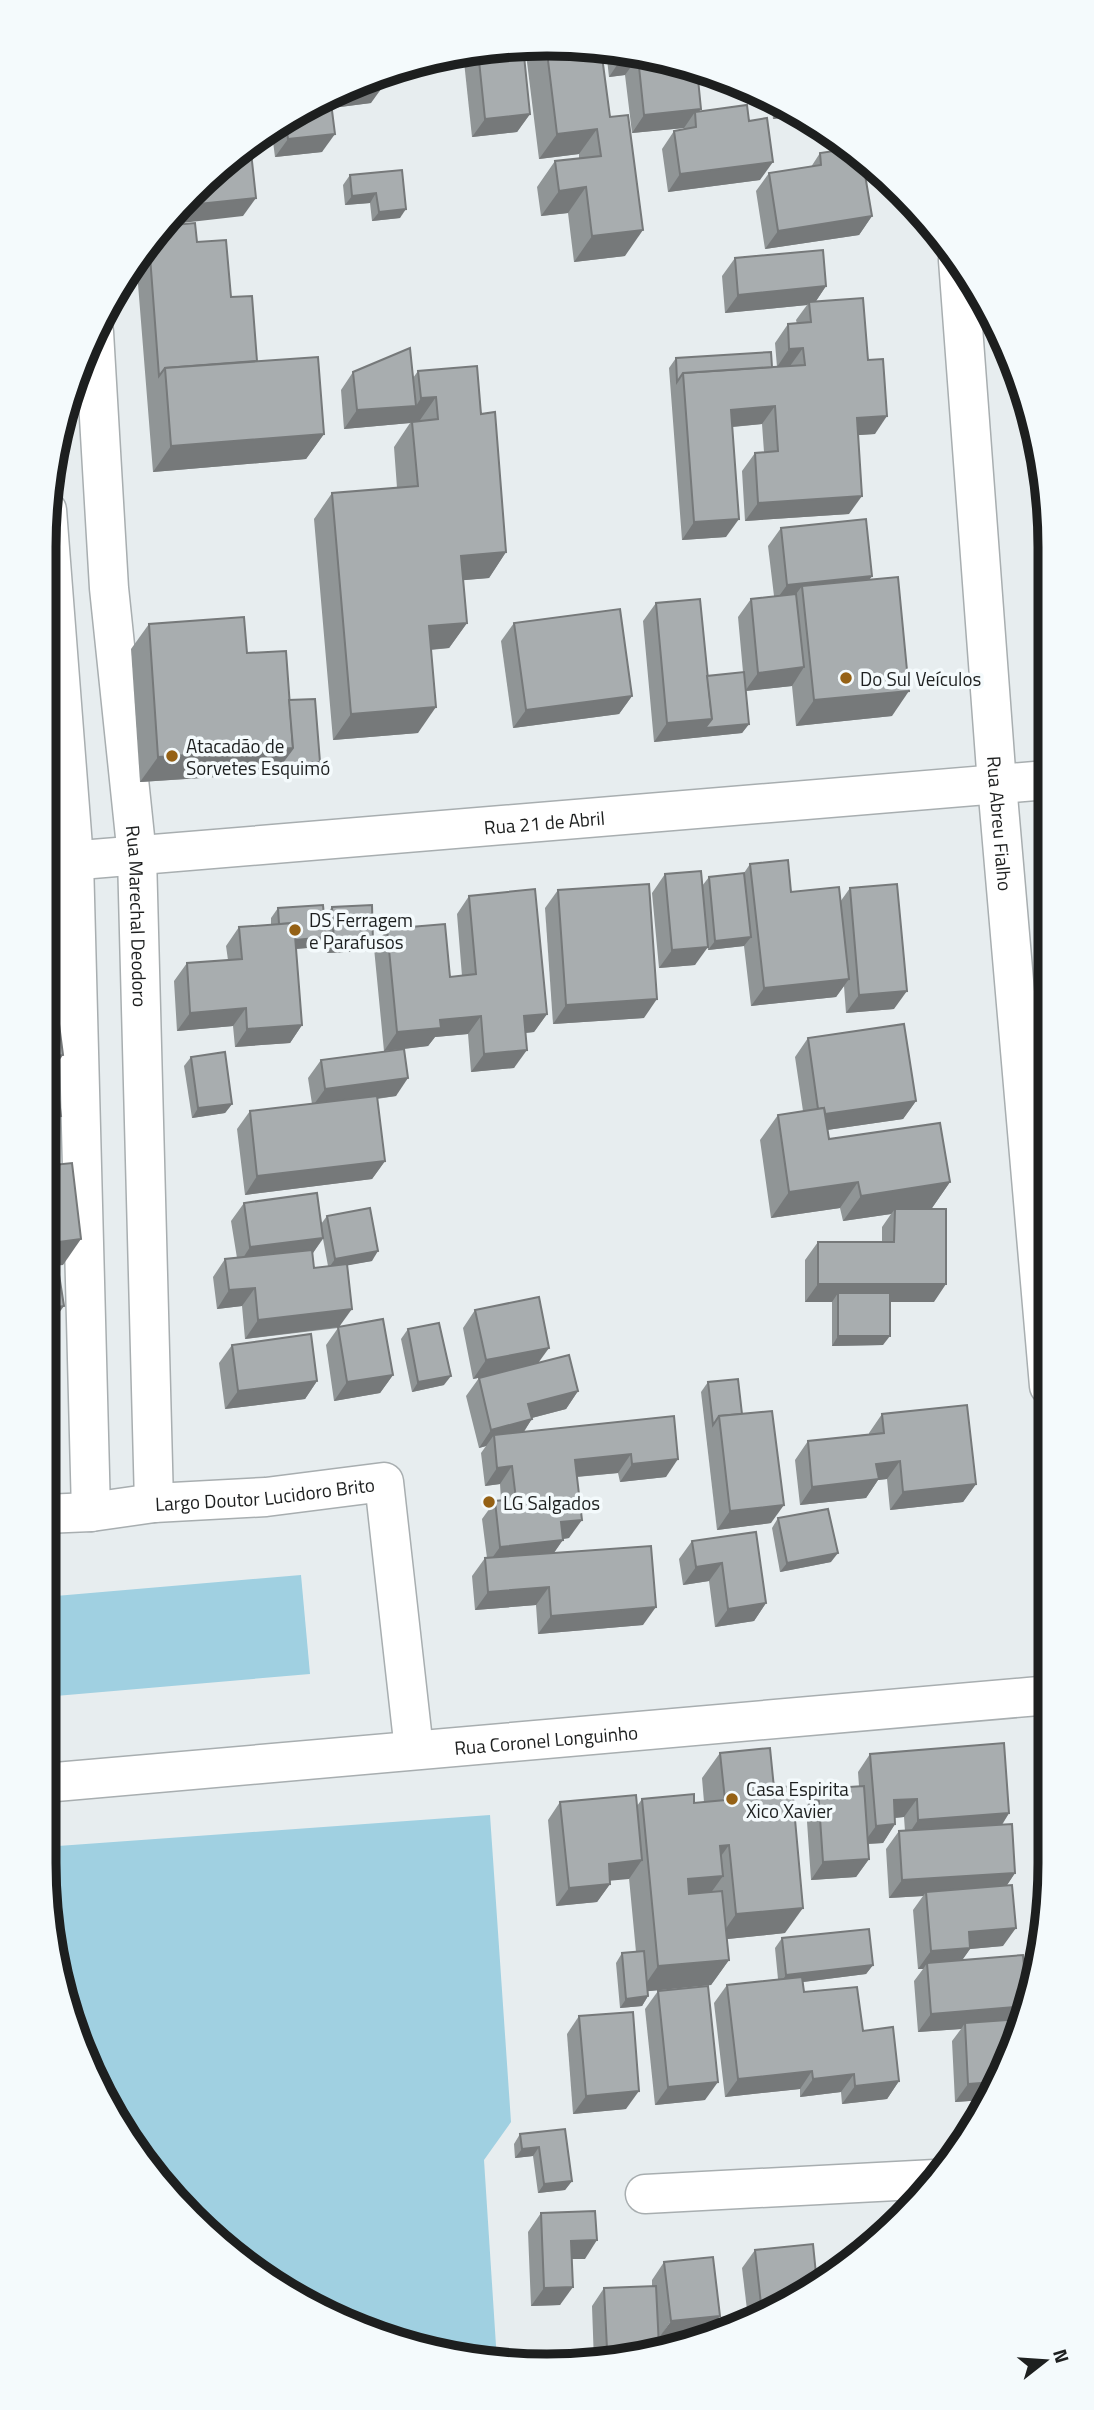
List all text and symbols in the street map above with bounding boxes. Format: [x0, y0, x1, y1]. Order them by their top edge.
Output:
place label: Do Sul Veículos [860, 664, 981, 693]
marker: Do Sul Veículos [838, 670, 854, 686]
place label: Atacadão de Sorvetes Esquimó [186, 731, 330, 782]
marker: Atacadão de Sorvetes Esquimó [164, 748, 180, 764]
street label: Rua Abreu Fialho [980, 755, 1021, 892]
street label: Rua 21 de Abril [483, 802, 606, 841]
street label: Rua Marechal Deodoro [119, 824, 155, 1007]
place label: DS Ferragem e Parafusos [309, 905, 413, 956]
marker: DS Ferragem e Parafusos [287, 922, 303, 938]
street label: Largo Doutor Lucidoro Brito [154, 1469, 376, 1517]
place label: LG Salgados [503, 1488, 600, 1517]
marker: LG Salgados [481, 1494, 497, 1510]
street label: Rua Coronel Longuinho [453, 1717, 639, 1762]
place label: Casa Espirita Xico Xavier [746, 1774, 849, 1825]
marker: Casa Espirita Xico Xavier [724, 1791, 740, 1807]
north arrow [1010, 2326, 1080, 2396]
text: N [1046, 2345, 1078, 2366]

